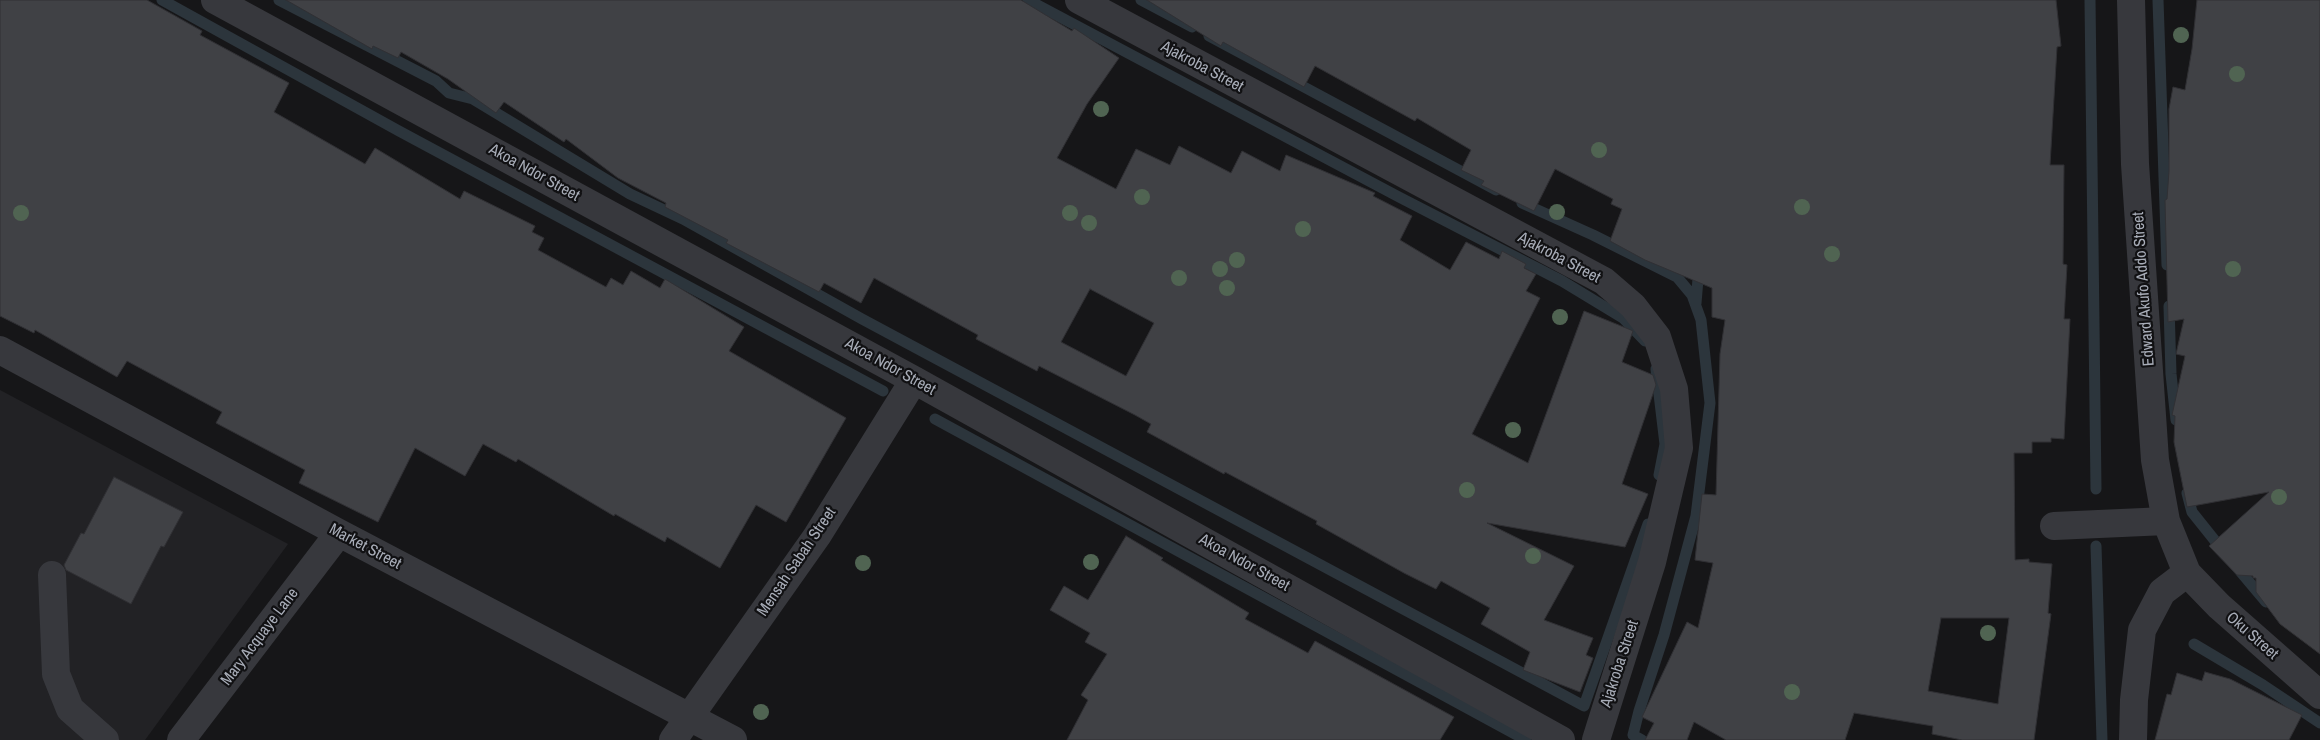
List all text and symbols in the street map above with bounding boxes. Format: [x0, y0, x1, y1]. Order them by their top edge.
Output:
street label: Ajakroba Street [1158, 37, 1246, 97]
street label: Akoa Ndor Street [485, 140, 583, 206]
street label: Edward Akufo Addo Street [2129, 211, 2159, 367]
street label: Ajakroba Street [1515, 228, 1603, 288]
street label: Akoa Ndor Street [841, 334, 939, 400]
street label: Mensah Sabah Street [754, 504, 840, 620]
street label: Market Street [326, 520, 404, 574]
street label: Akoa Ndor Street [1195, 530, 1293, 596]
street label: Mary Acquaye Lane [217, 585, 303, 689]
street label: Oku Street [2222, 608, 2282, 664]
street label: Ajakroba Street [1597, 618, 1643, 710]

